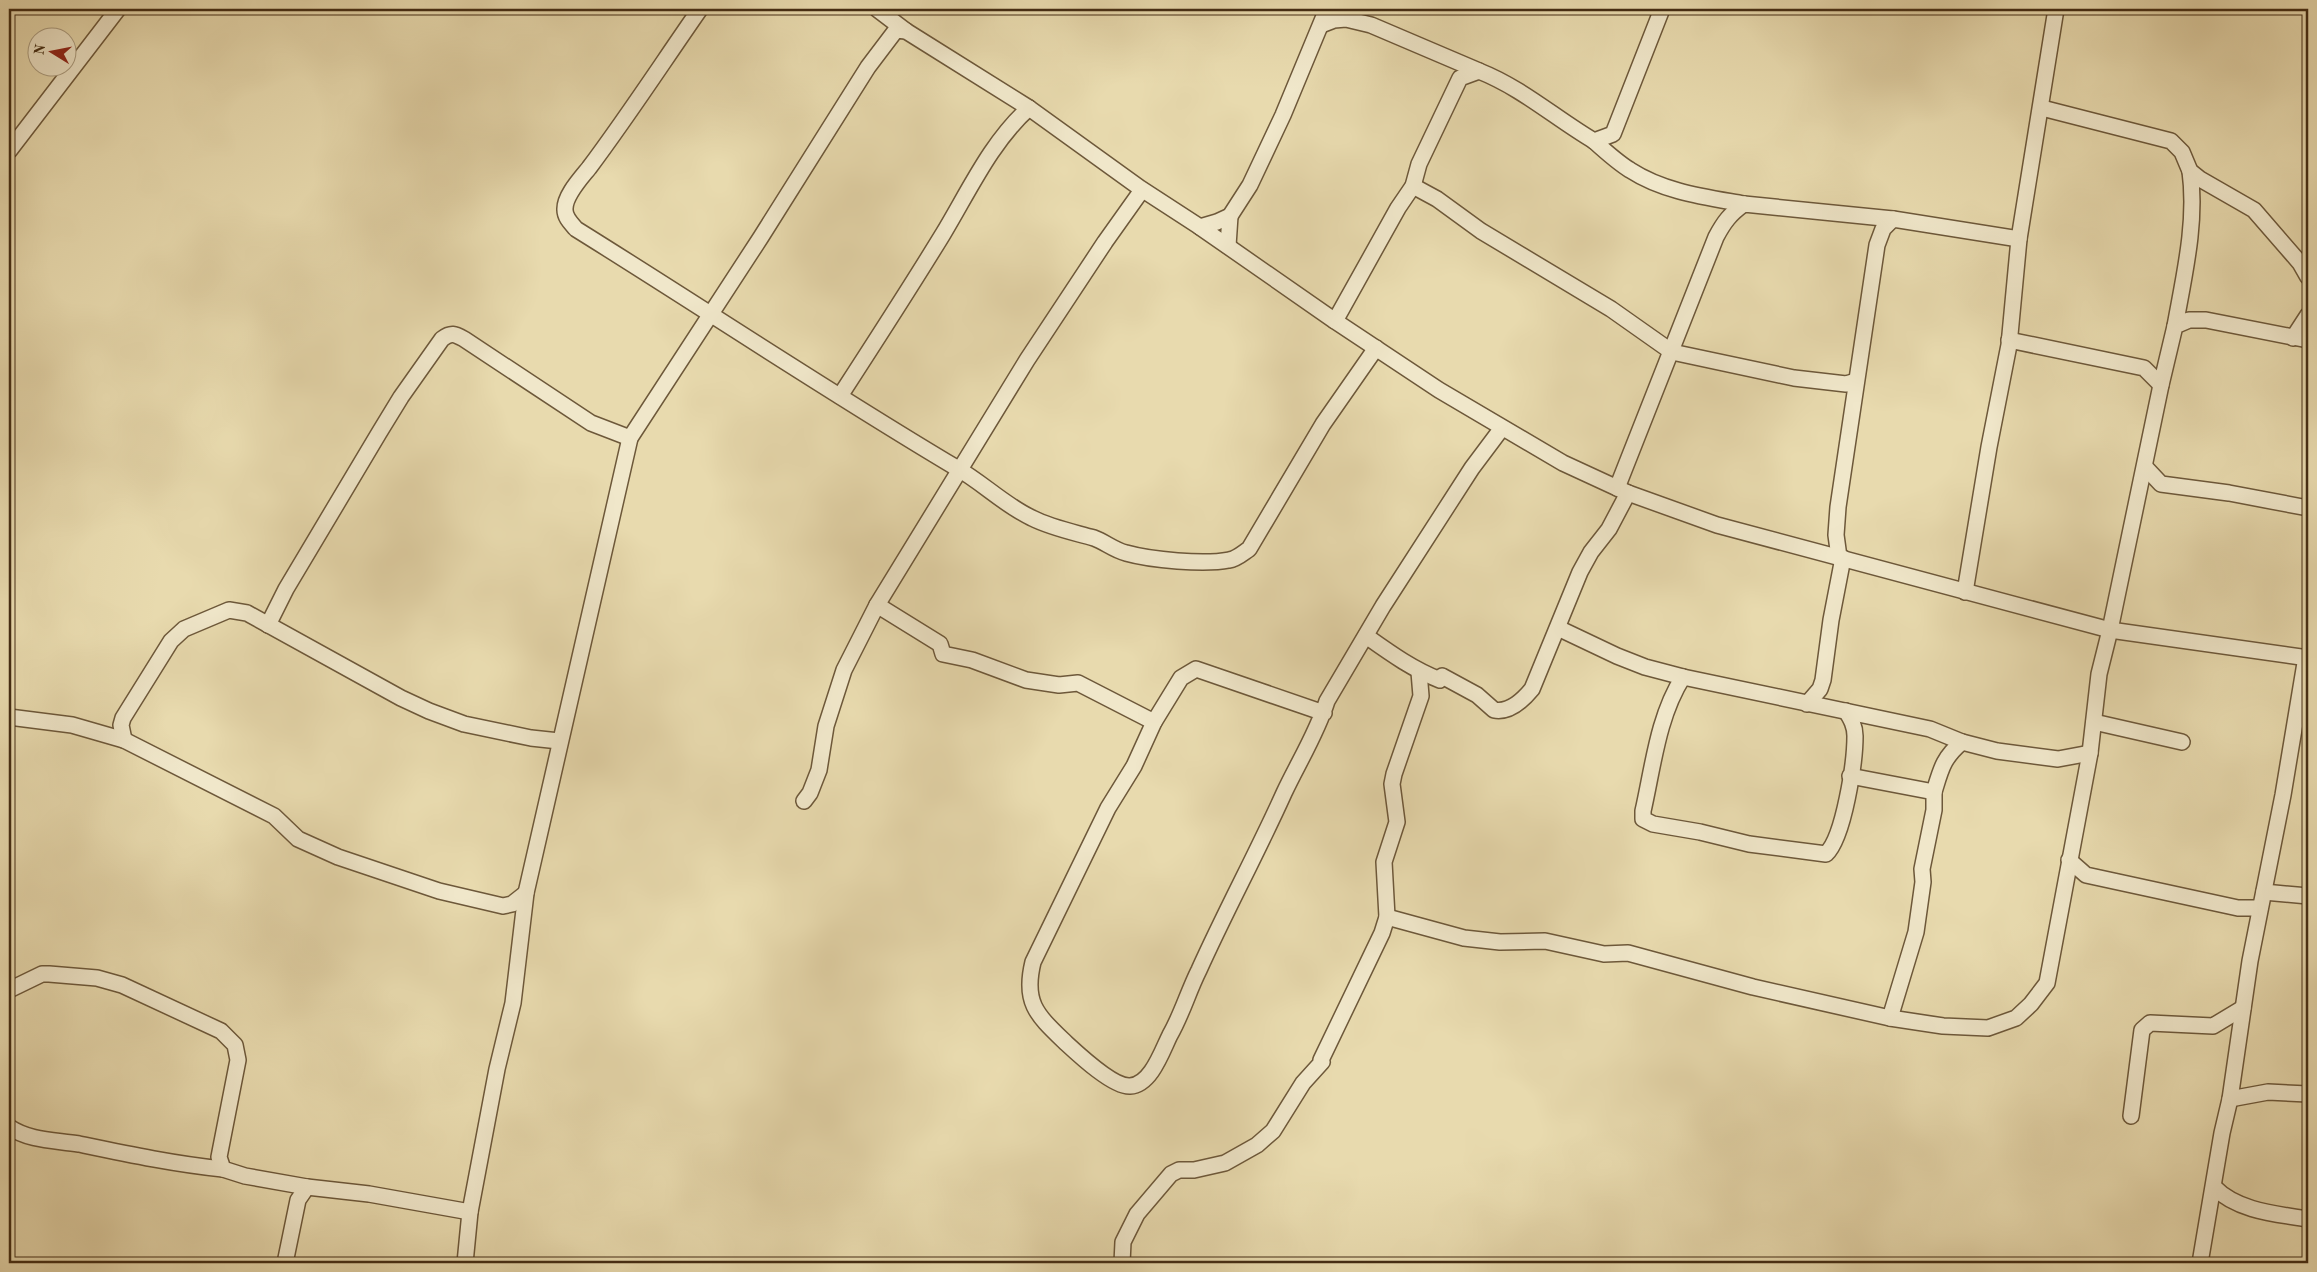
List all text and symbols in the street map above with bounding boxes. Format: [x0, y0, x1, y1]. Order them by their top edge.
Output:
north arrow [28, 28, 78, 78]
text: N [32, 43, 48, 56]

